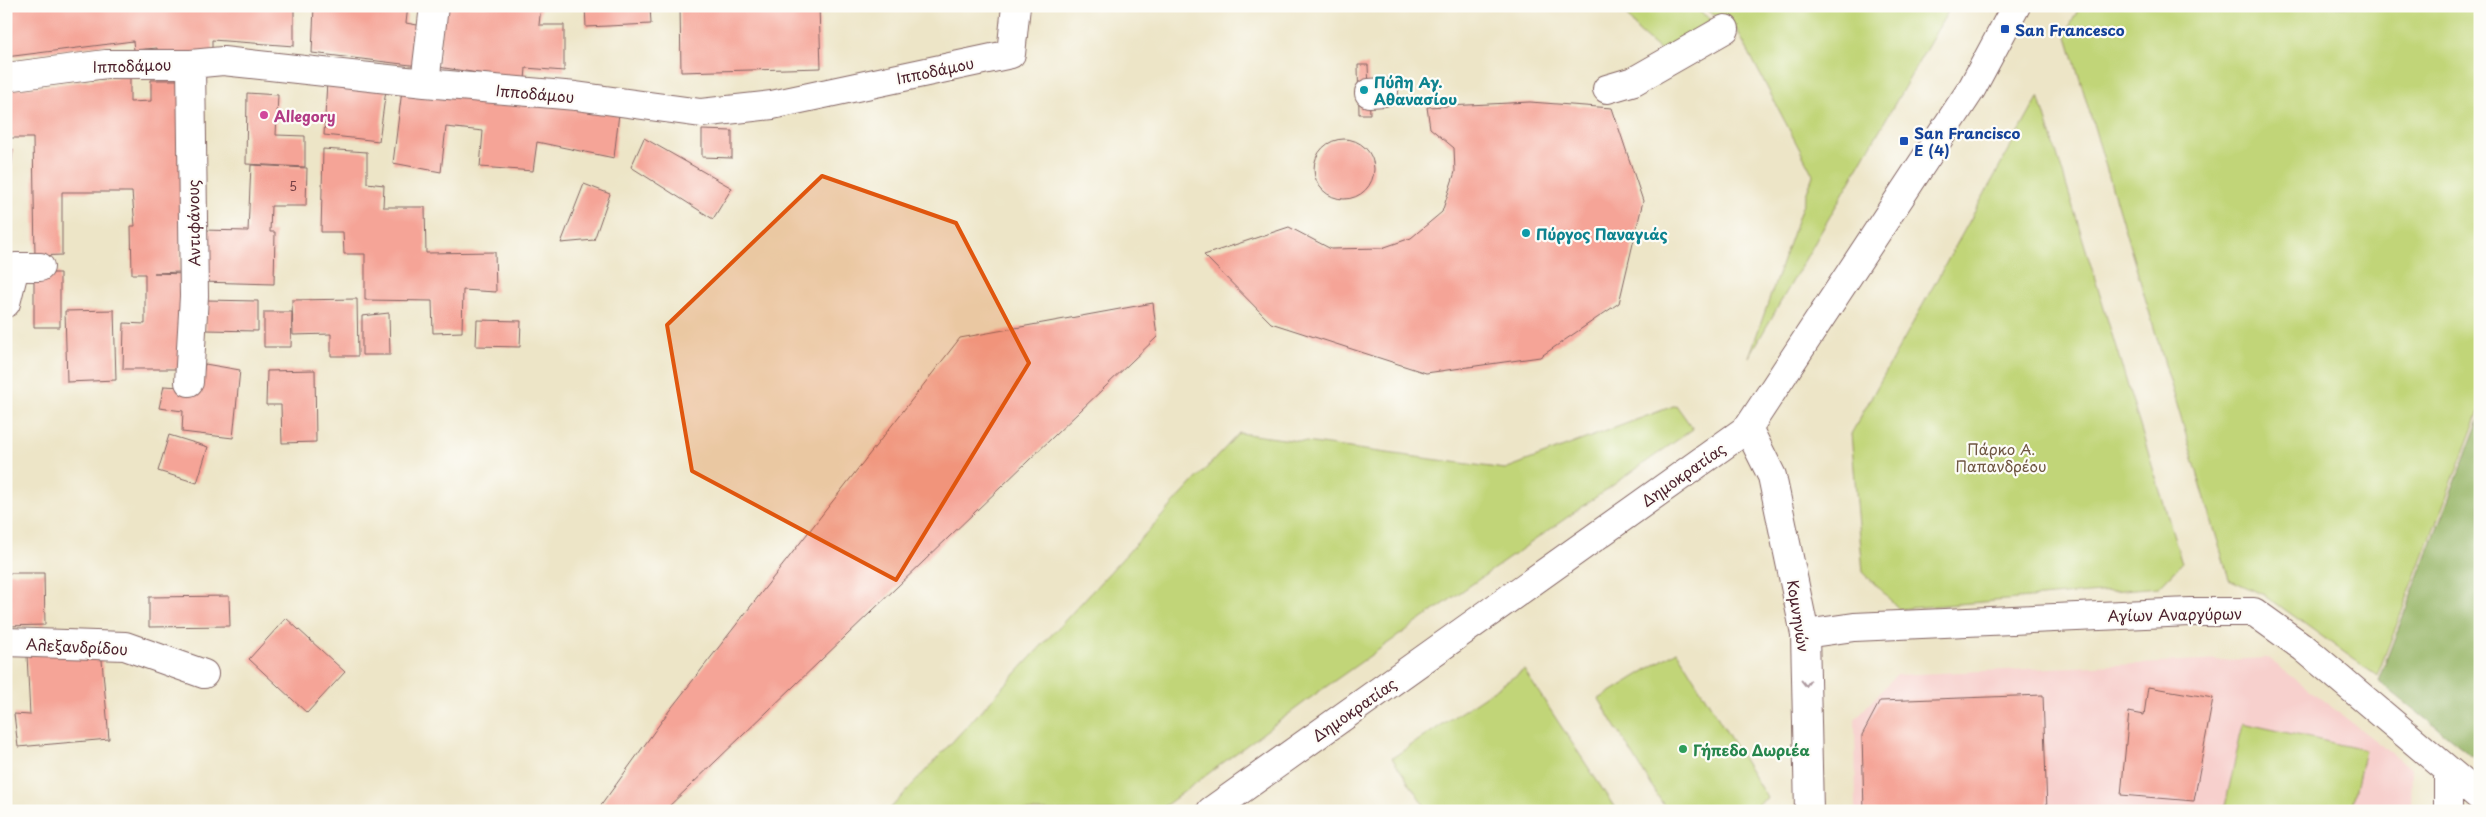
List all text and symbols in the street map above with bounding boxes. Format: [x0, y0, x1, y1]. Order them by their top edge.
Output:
place label: San Francesco [2015, 18, 2125, 41]
marker: San Francesco [1999, 23, 2011, 35]
street label: Ιπποδάμου [894, 51, 976, 89]
street label: Ιπποδάμου [92, 52, 172, 78]
place label: Πύλη Αγ. Αθανασίου [1374, 70, 1457, 110]
street label: Ιπποδάμου [495, 78, 575, 108]
marker: Πύλη Αγ. Αθανασίου [1358, 84, 1370, 96]
place label: Allegory [274, 104, 336, 127]
marker: Allegory [258, 109, 270, 121]
place label: San Francisco E (4) [1914, 121, 2021, 161]
marker: San Francisco E (4) [1898, 135, 1910, 147]
house number: 5 [289, 177, 297, 195]
street label: Αντιφάνους [181, 179, 205, 267]
place label: Πύργος Παναγιάς [1536, 222, 1668, 245]
marker: Πύργος Παναγιάς [1520, 227, 1532, 239]
street label: Δημοκρατίας [1636, 436, 1730, 512]
park label: Πάρκο Α. Παπανδρέου [1956, 437, 2046, 477]
street label: Κομνηνών [1782, 578, 1816, 654]
street label: Αγίων Αναργύρων [2107, 601, 2243, 627]
street label: Αλεξανδρίδου [25, 632, 129, 660]
street label: Δημοκρατίας [1307, 671, 1401, 747]
one-way arrow [1801, 680, 1811, 687]
place label: Γήπεδο Δωριέα [1693, 738, 1810, 761]
marker: Γήπεδο Δωριέα [1677, 743, 1689, 755]

